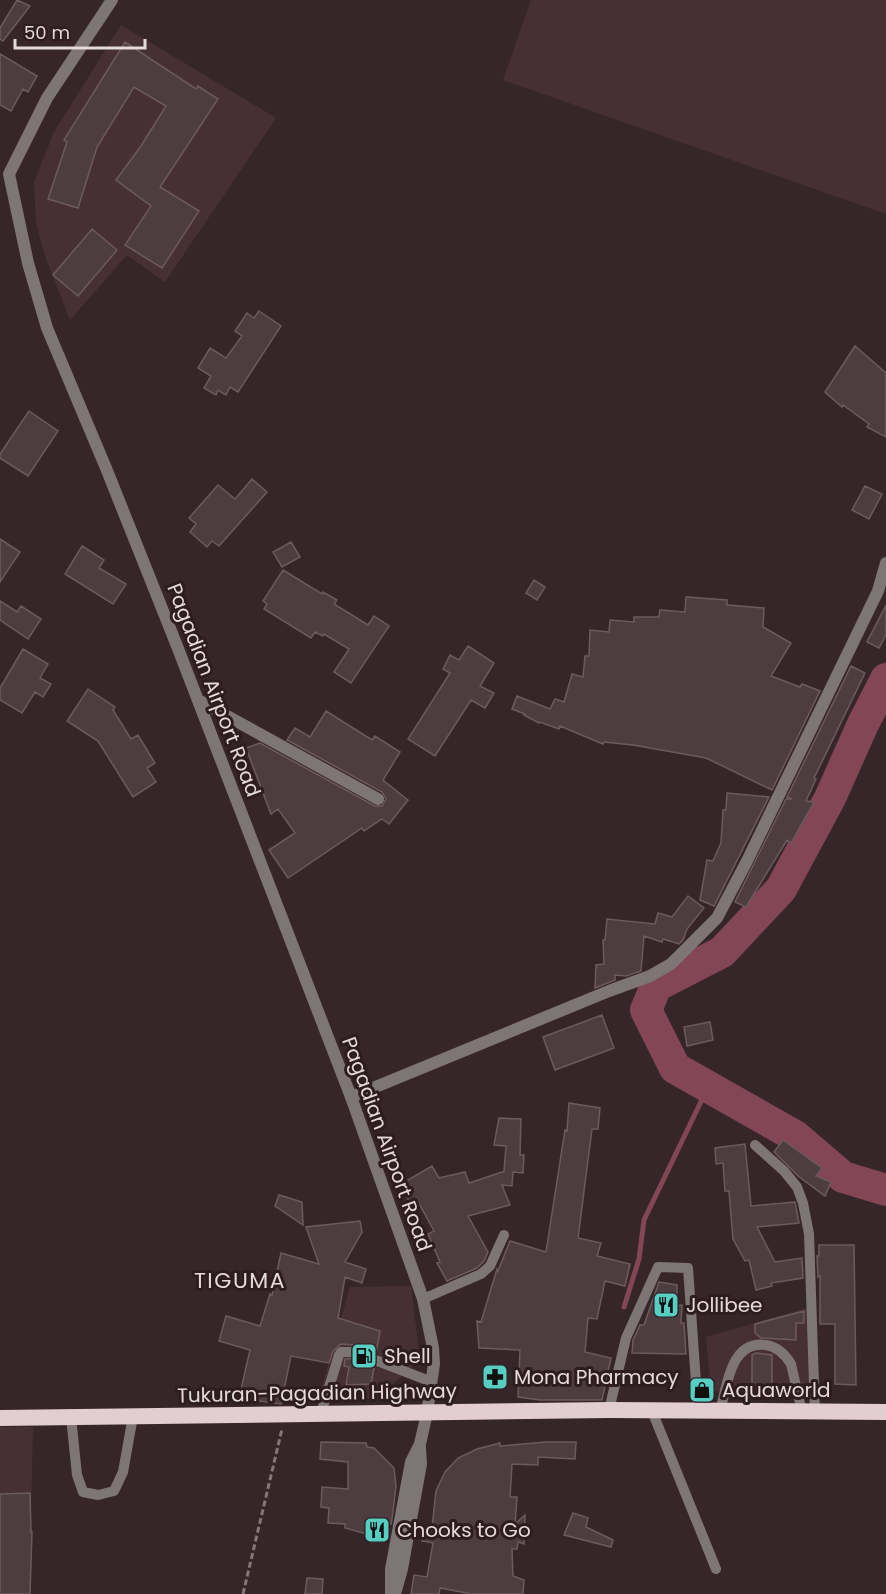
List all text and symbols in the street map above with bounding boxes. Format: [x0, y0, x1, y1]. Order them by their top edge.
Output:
scale bar [15, 12, 146, 50]
text: 50 m [24, 20, 70, 45]
street label: Pagadian Airport Road [160, 579, 268, 801]
street label: Pagadian Airport Road [335, 1033, 439, 1255]
district label: TIGUMA [194, 1265, 286, 1296]
restaurant icon: Jollibee [651, 1290, 681, 1320]
place label: Jollibee [686, 1291, 762, 1319]
fuel station icon: Shell [349, 1341, 379, 1371]
place label: Shell [384, 1342, 431, 1370]
pharmacy icon: Mona Pharmacy [480, 1362, 510, 1392]
place label: Mona Pharmacy [514, 1363, 679, 1391]
shop icon: Aquaworld [687, 1375, 717, 1405]
place label: Aquaworld [722, 1376, 830, 1404]
street label: Tukuran-Pagadian Highway [177, 1377, 457, 1409]
restaurant icon: Chooks to Go [362, 1515, 392, 1545]
place label: Chooks to Go [397, 1516, 531, 1544]

